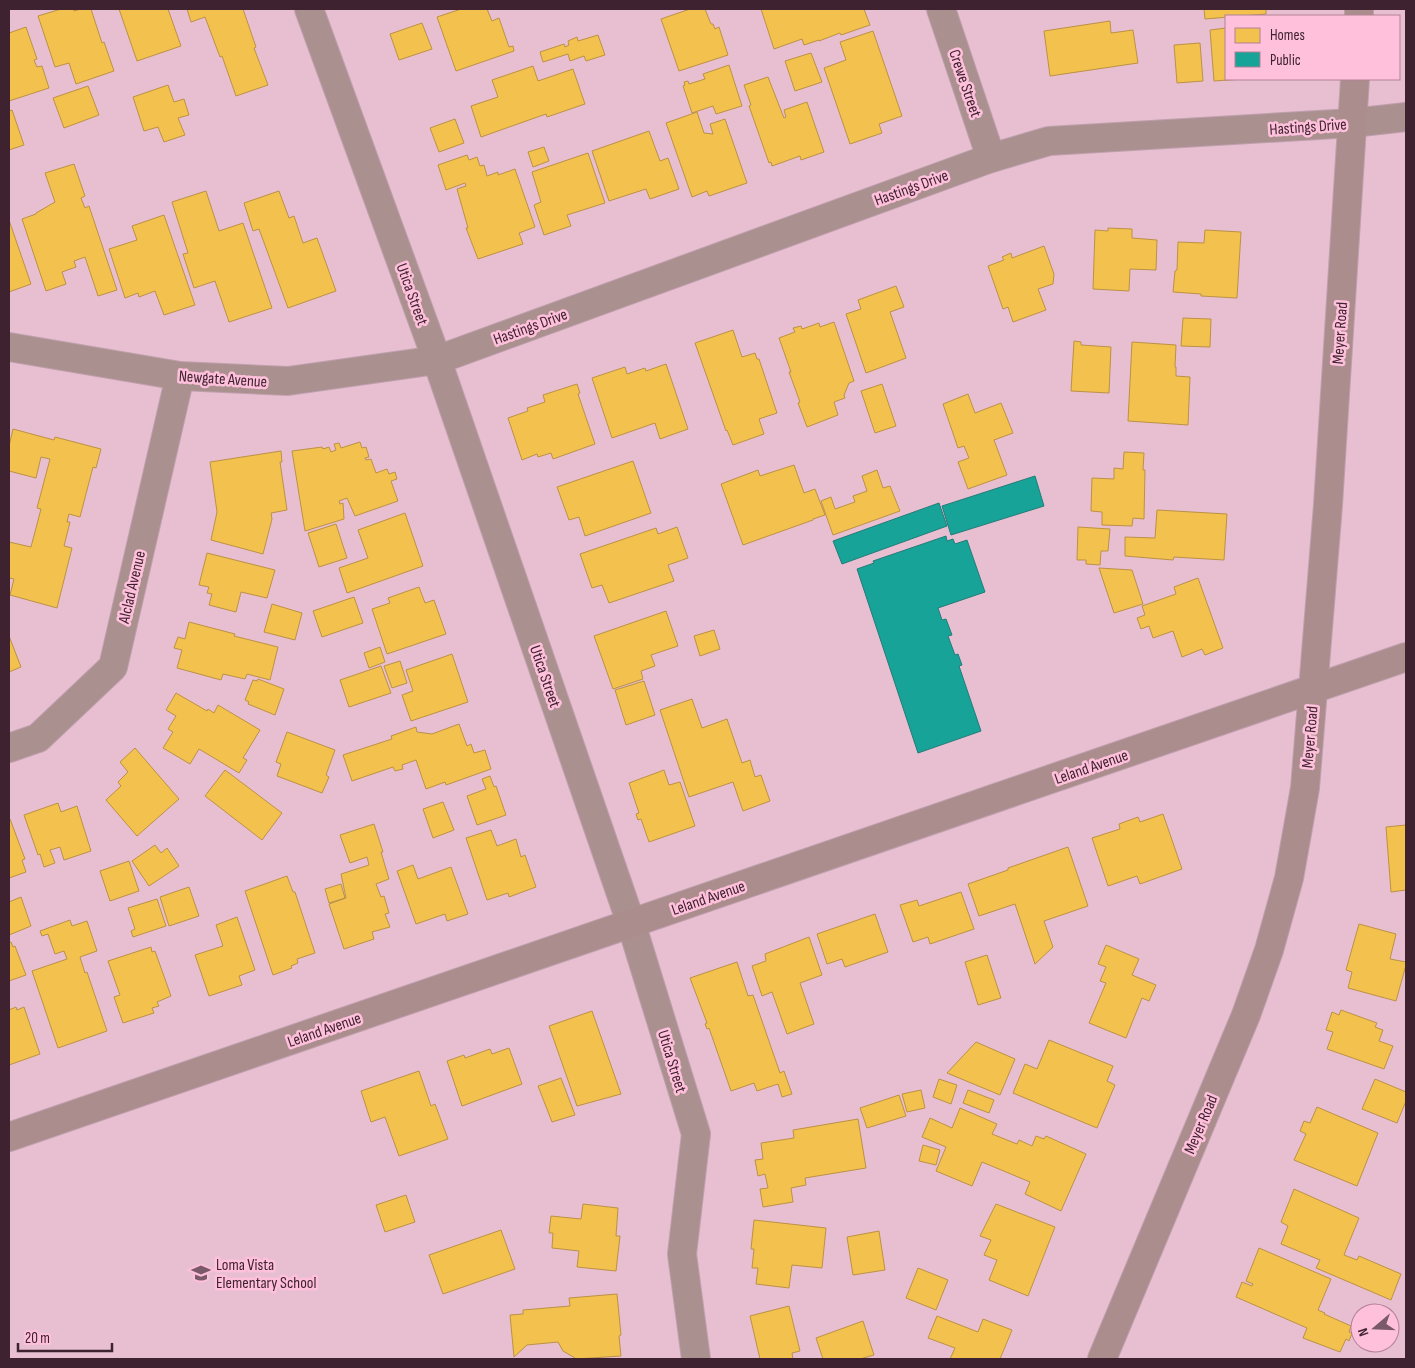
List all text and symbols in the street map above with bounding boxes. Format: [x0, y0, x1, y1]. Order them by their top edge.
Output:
legend [1225, 15, 1400, 80]
text: Homes [1270, 26, 1305, 45]
street label: Crewe Street [944, 47, 985, 120]
text: Public [1270, 51, 1301, 70]
street label: Hastings Drive [1269, 115, 1347, 140]
street label: Hastings Drive [872, 166, 951, 211]
street label: Utica Street [392, 261, 432, 328]
street label: Meyer Road [1329, 301, 1352, 365]
street label: Hastings Drive [491, 305, 570, 350]
street label: Newgate Avenue [178, 367, 268, 392]
street label: Alclad Avenue [115, 549, 150, 626]
street label: Utica Street [525, 643, 564, 710]
street label: Meyer Road [1298, 705, 1323, 769]
street label: Leland Avenue [1052, 746, 1131, 789]
street label: Leland Avenue [669, 877, 748, 920]
street label: Leland Avenue [285, 1009, 364, 1052]
street label: Utica Street [653, 1028, 690, 1095]
street label: Meyer Road [1181, 1092, 1222, 1157]
place label: Loma Vista Elementary School [216, 1256, 316, 1293]
school or university icon: Loma Vista Elementary School [190, 1262, 212, 1284]
north arrow [1350, 1303, 1400, 1353]
scale bar [18, 1320, 111, 1352]
text: N [1354, 1326, 1372, 1338]
text: 20 m [25, 1329, 50, 1348]

